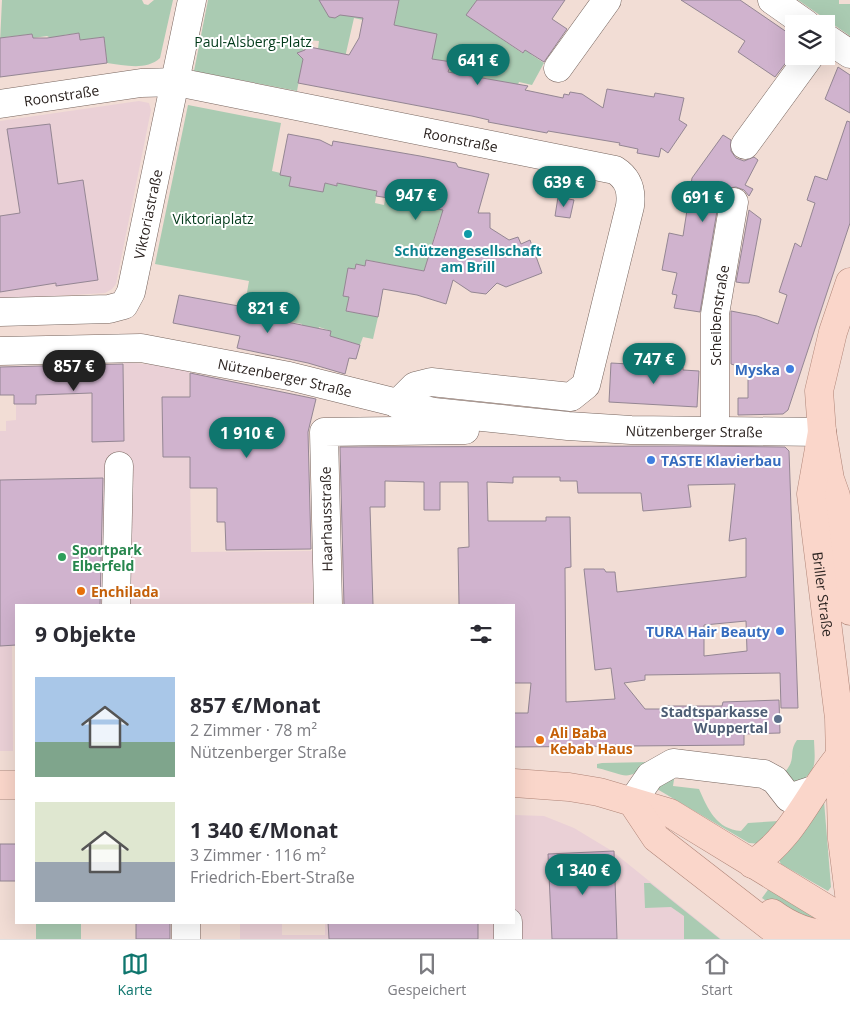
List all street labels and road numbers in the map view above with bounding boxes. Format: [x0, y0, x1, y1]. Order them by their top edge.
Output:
street label: Roonstraße [22, 80, 100, 110]
street label: Roonstraße [422, 122, 500, 156]
street label: Viktoriastraße [129, 167, 166, 261]
street label: Scheibenstraße [706, 263, 733, 366]
street label: Nützenberger Straße [216, 353, 354, 401]
street label: Nützenberger Straße [625, 420, 763, 441]
street label: Haarhausstraße [316, 466, 336, 572]
street label: Briller Straße [809, 551, 838, 638]

